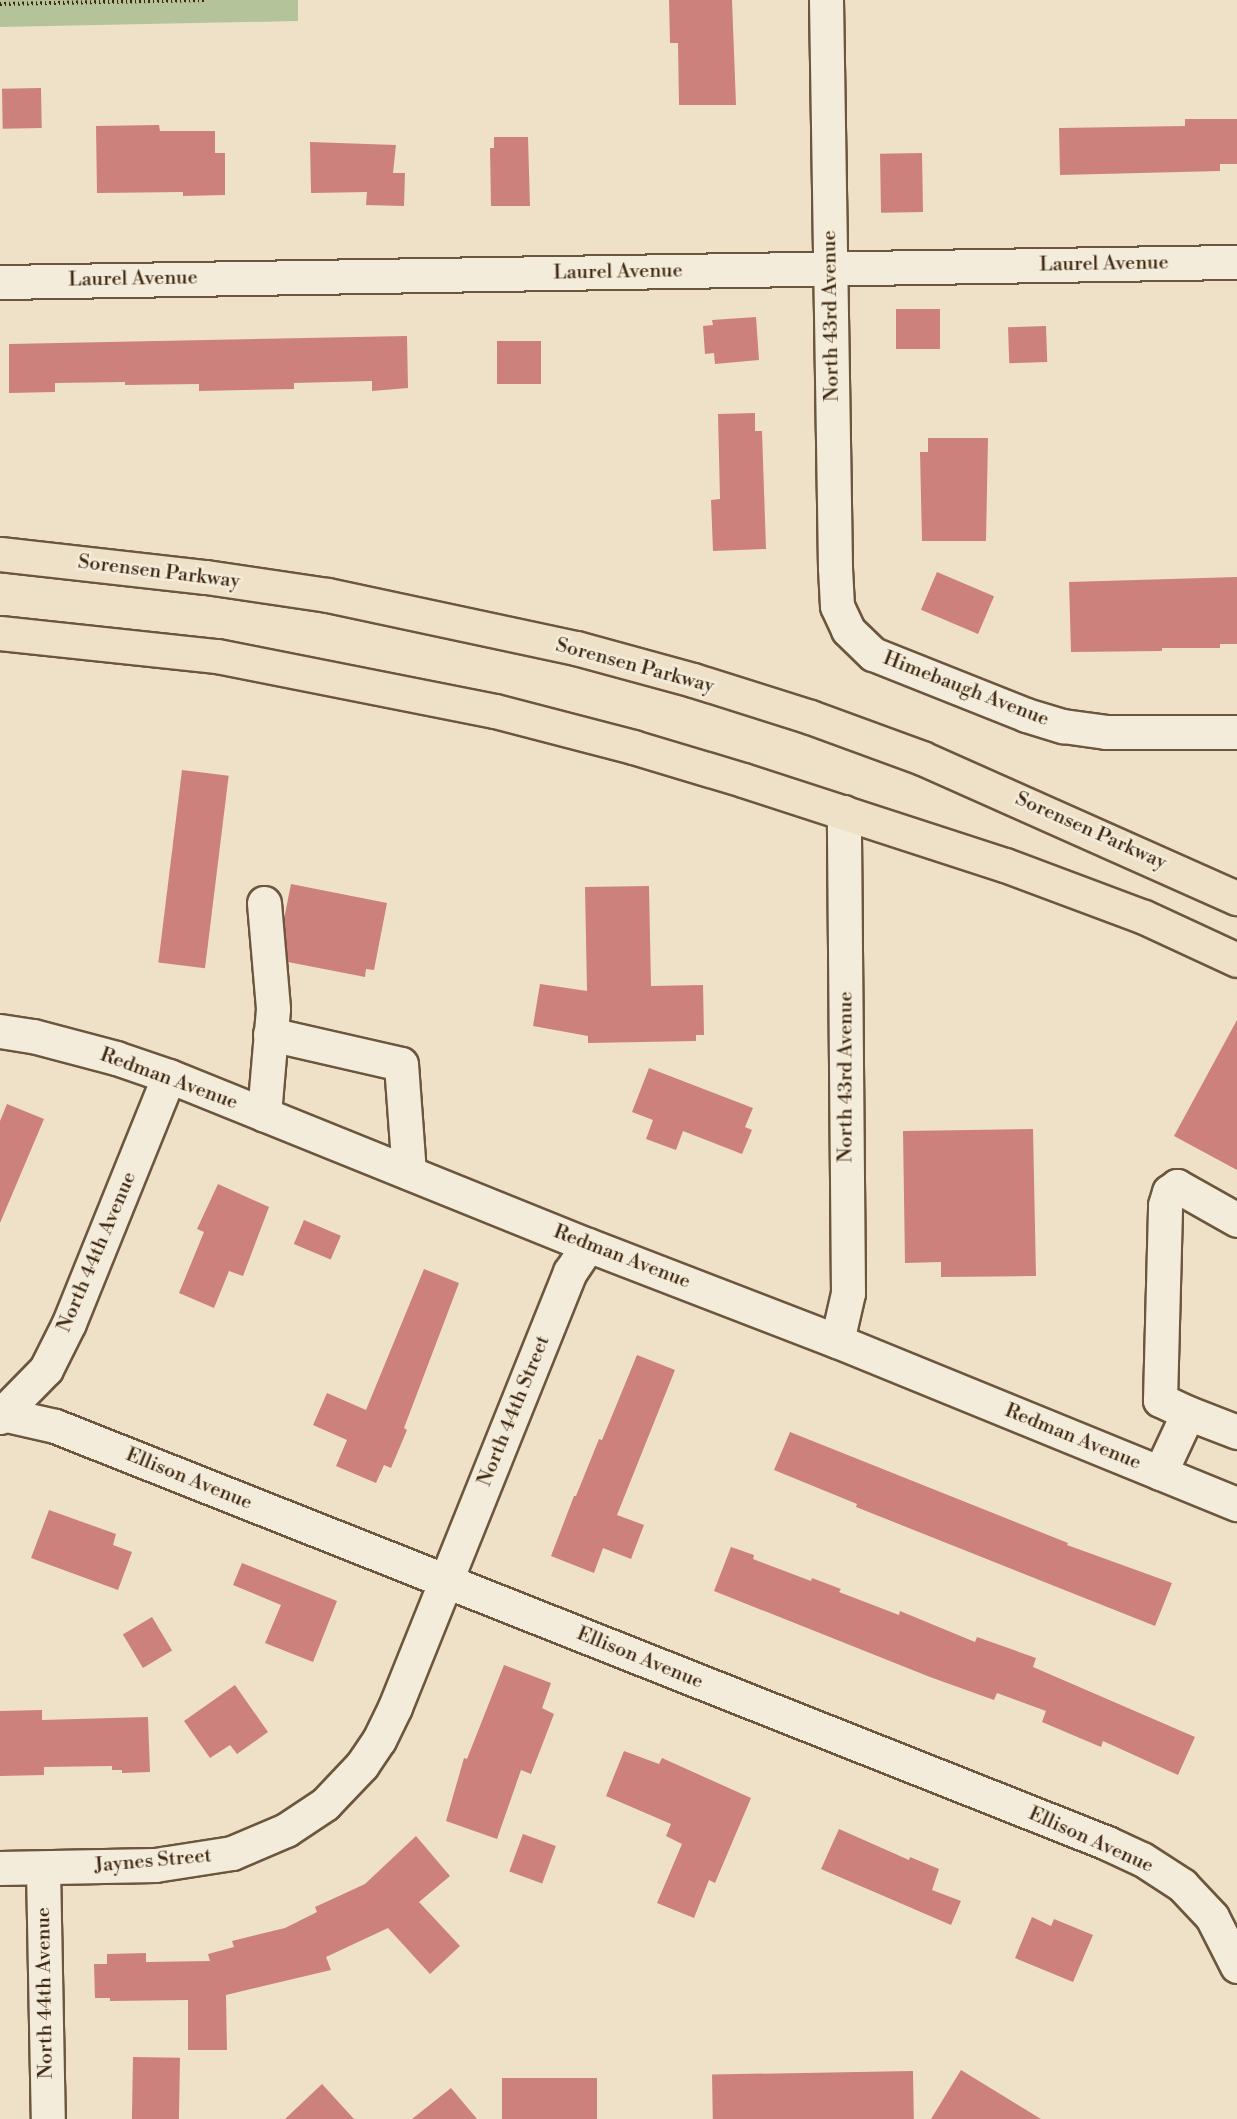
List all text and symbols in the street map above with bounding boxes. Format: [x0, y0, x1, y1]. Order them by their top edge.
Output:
street label: North 43rd Avenue [818, 230, 844, 402]
street label: Laurel Avenue [1039, 251, 1169, 277]
street label: Laurel Avenue [553, 259, 683, 285]
street label: Laurel Avenue [68, 266, 198, 292]
street label: Sorensen Parkway [77, 550, 241, 594]
street label: Sorensen Parkway [553, 633, 717, 699]
street label: Himebaugh Avenue [880, 646, 1052, 732]
street label: Sorensen Parkway [1012, 787, 1170, 875]
street label: North 43rd Avenue [834, 991, 858, 1163]
street label: Redman Avenue [97, 1043, 241, 1115]
street label: North 44th Avenue [52, 1168, 142, 1336]
street label: Redman Avenue [550, 1220, 694, 1294]
street label: North 44th Street [473, 1332, 555, 1490]
street label: Redman Avenue [1001, 1399, 1145, 1475]
street label: Ellison Avenue [122, 1443, 256, 1515]
street label: Ellison Avenue [573, 1622, 707, 1694]
street label: Ellison Avenue [1025, 1802, 1157, 1878]
street label: Jaynes Street [93, 1844, 213, 1878]
street label: North 44th Avenue [32, 1907, 58, 2079]

